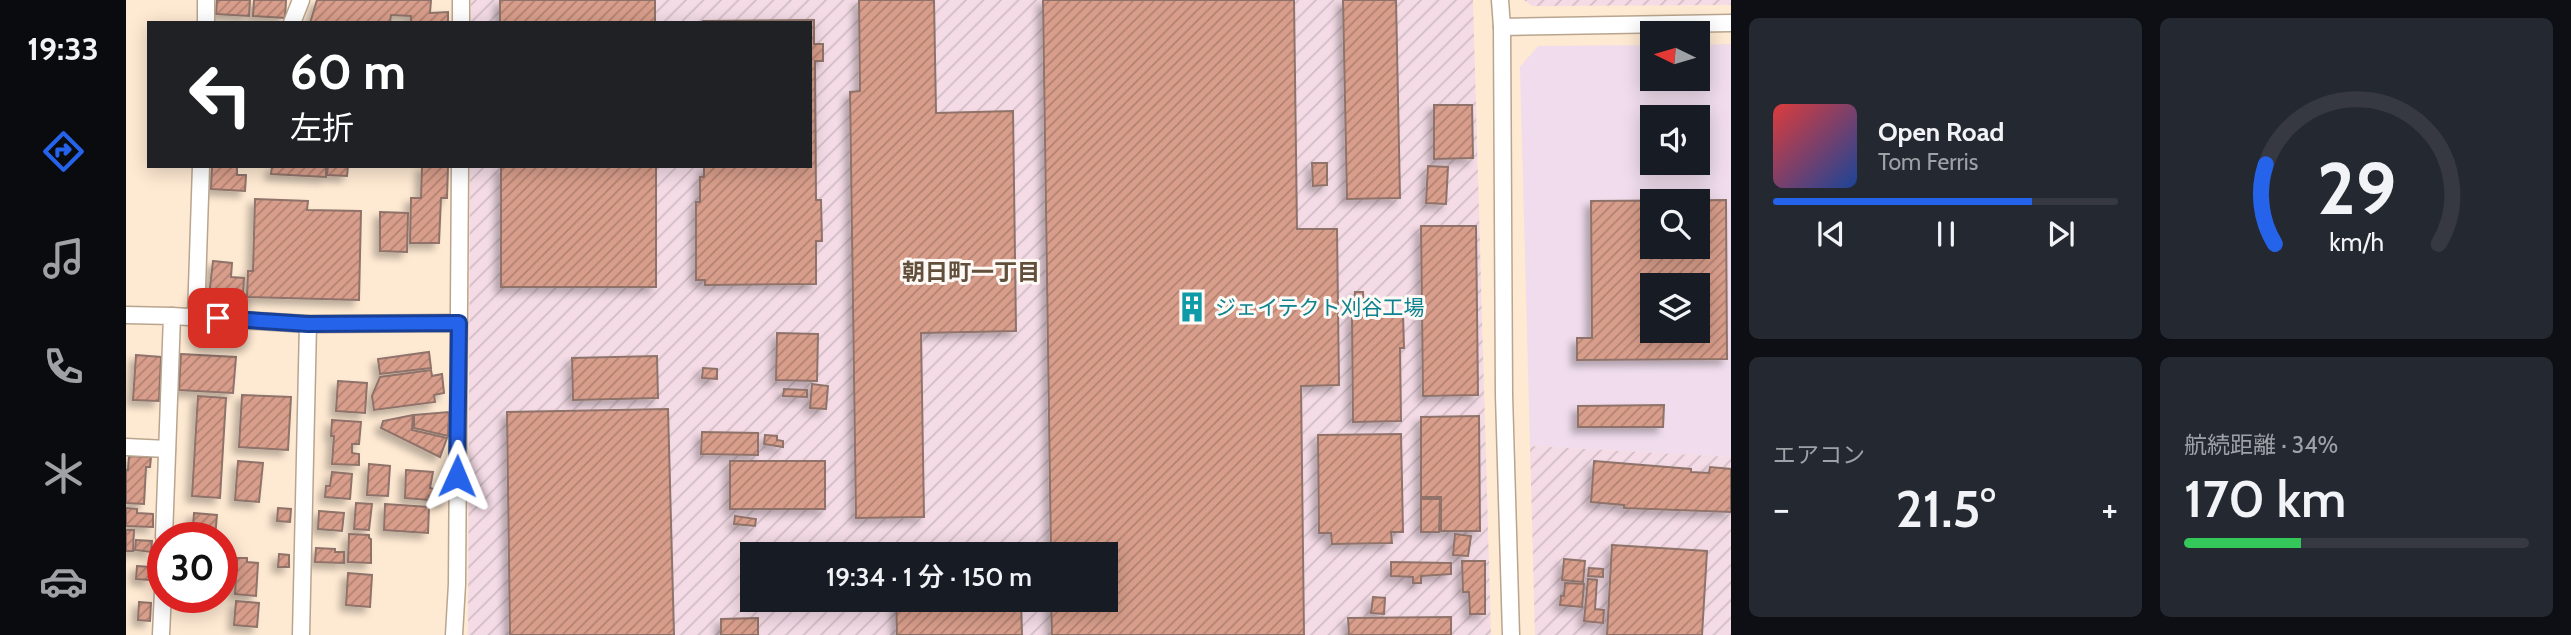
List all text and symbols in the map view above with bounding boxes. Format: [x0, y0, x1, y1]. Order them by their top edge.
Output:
north arrow [1640, 21, 1710, 91]
map controls [1640, 21, 1710, 343]
text: 19:33 [27, 29, 99, 68]
text: 60 m [290, 42, 406, 101]
icon: left [175, 49, 266, 140]
button: sound [1640, 105, 1710, 175]
text: 左折 [290, 108, 354, 147]
text: Open Road [1878, 116, 2004, 148]
icon: directions [39, 127, 88, 176]
text: 29 [2317, 145, 2396, 233]
text: Tom Ferris [1878, 148, 1978, 176]
button: search [1640, 189, 1710, 259]
icon: previous [1812, 215, 1850, 253]
icon: pause [1927, 215, 1965, 253]
icon: next [2042, 215, 2080, 253]
text: km/h [2329, 227, 2384, 257]
icon: music [39, 234, 88, 283]
district label: 朝日町一丁目 [902, 258, 1040, 286]
button: layers [1640, 273, 1710, 343]
pin [188, 288, 248, 348]
building icon: ジェイテクト刈谷工場 [1175, 290, 1209, 324]
place label: ジェイテクト刈谷工場 [1215, 295, 1425, 320]
icon: arrive [199, 299, 237, 337]
icon: phone [39, 342, 88, 391]
text: 航続距離 · 34% [2184, 431, 2338, 459]
position arrow [420, 439, 494, 513]
text: エアコン [1773, 441, 1865, 469]
icon: climate [39, 449, 88, 498]
text: 170 km [2184, 467, 2346, 530]
text: 21.5° [1895, 477, 1996, 540]
text: − [1773, 485, 1790, 532]
text: + [2101, 485, 2118, 532]
speed limit sign: 30 [147, 522, 238, 613]
icon: car [39, 557, 88, 606]
text: 19:34 · 1 分 · 150 m [826, 561, 1032, 593]

